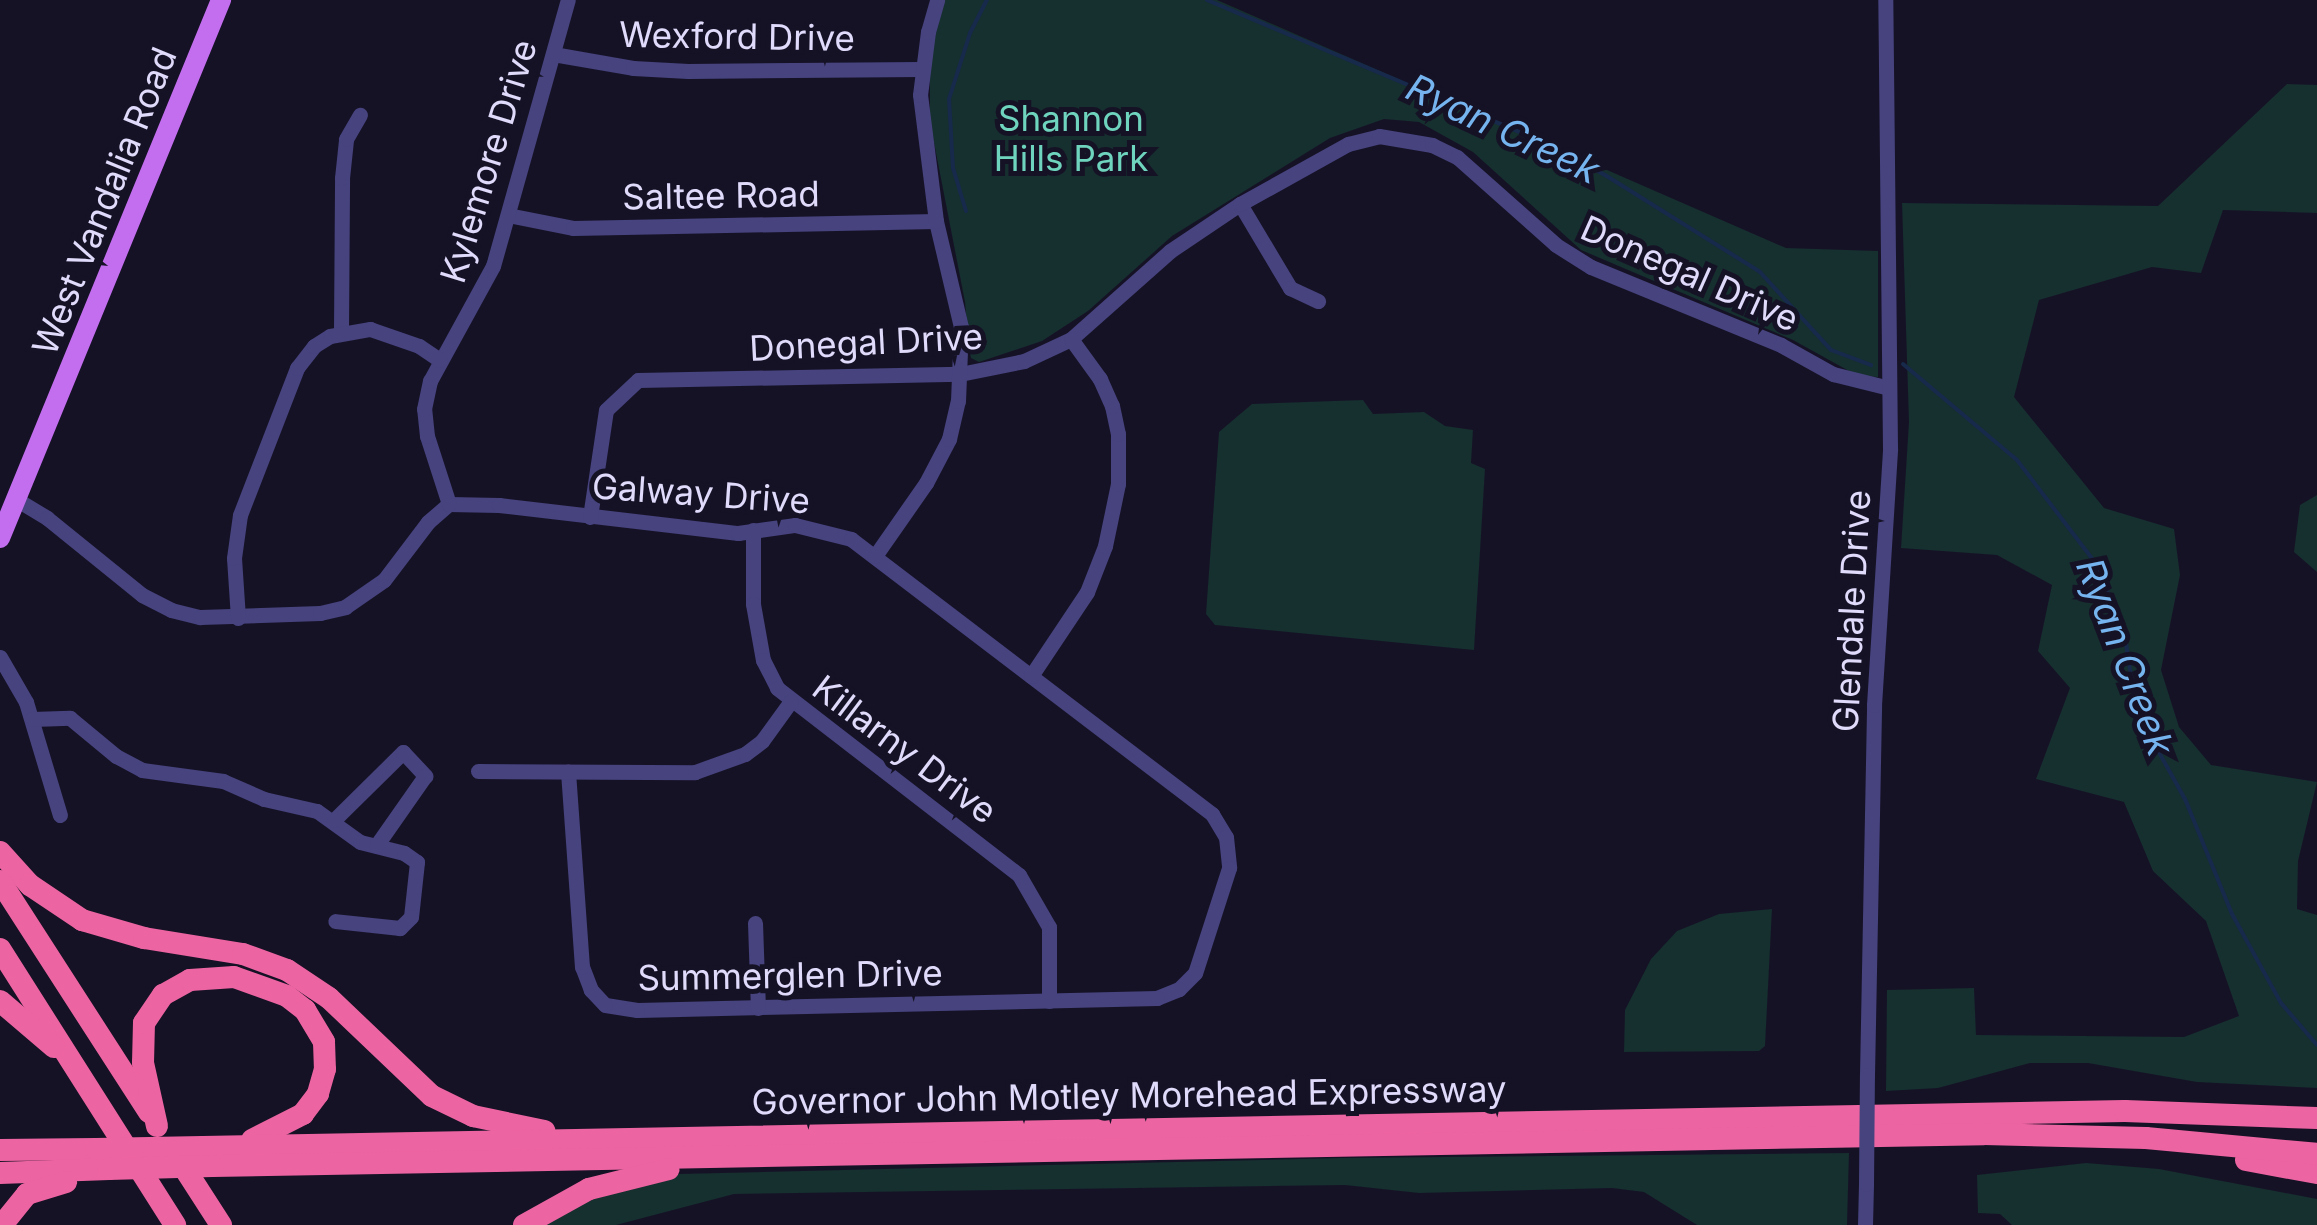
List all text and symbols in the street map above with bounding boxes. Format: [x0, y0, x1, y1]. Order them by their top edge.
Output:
street label: Wexford Drive [619, 13, 855, 59]
street label: Kylemore Drive [431, 34, 545, 288]
street label: West Vandalia Road [23, 41, 185, 361]
water label: Ryan Creek [1399, 64, 1607, 194]
park label: Shannon Hills Park [994, 97, 1148, 179]
street label: Saltee Road [622, 172, 820, 218]
street label: Donegal Drive [1575, 206, 1805, 340]
street label: Donegal Drive [748, 315, 984, 369]
street label: Galway Drive [591, 464, 811, 522]
street label: Glendale Drive [1824, 489, 1878, 733]
water label: Ryan Creek [2067, 552, 2183, 762]
street label: Killarny Drive [805, 666, 1005, 832]
street label: Summerglen Drive [637, 951, 943, 999]
street label: Governor John Motley Morehead Expressway [751, 1067, 1507, 1123]

